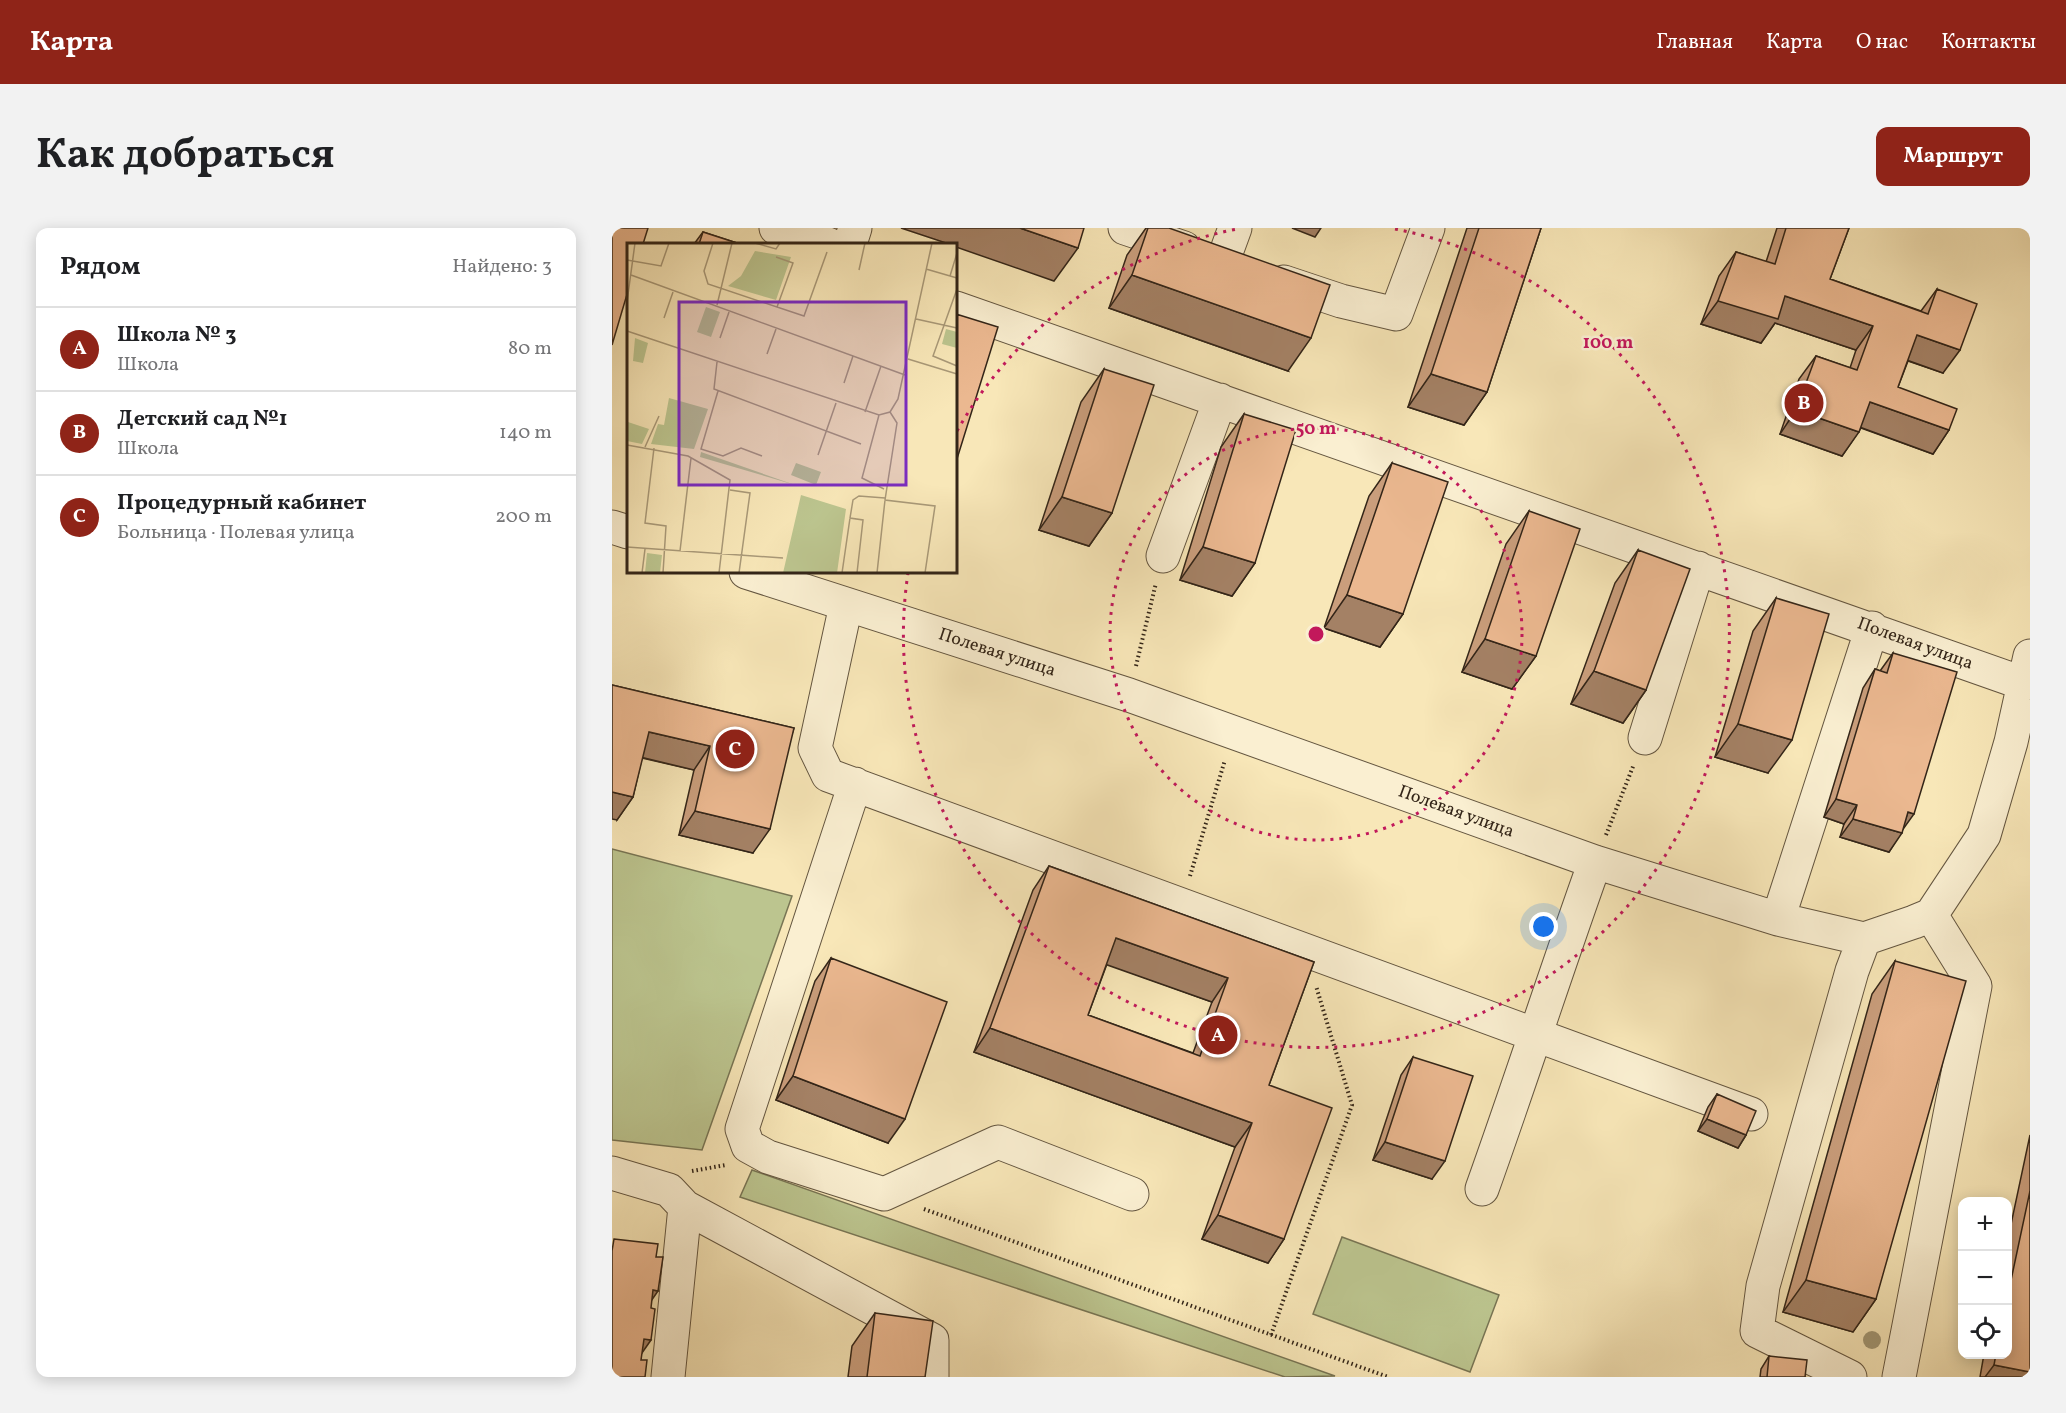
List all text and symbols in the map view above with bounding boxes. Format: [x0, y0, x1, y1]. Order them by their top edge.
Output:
text: Карта [30, 23, 113, 62]
text: Главная [1656, 28, 1733, 57]
text: Карта [1766, 28, 1823, 57]
text: О нас [1856, 28, 1908, 57]
text: Контакты [1941, 28, 2036, 57]
text: Как добраться [36, 127, 335, 186]
button: Маршрут [1876, 127, 2030, 186]
inset map [627, 243, 957, 573]
text: Рядом [60, 249, 140, 285]
text: Найдено: 3 [452, 253, 552, 281]
text: Школа № 3 [117, 320, 236, 351]
text: 100 m [1583, 331, 1633, 356]
text: A [72, 335, 87, 363]
text: 80 m [508, 335, 552, 363]
text: Школа [117, 351, 179, 379]
pin: B [1784, 380, 1824, 426]
text: Детский сад №1 [117, 404, 288, 435]
text: 50 m [1296, 417, 1336, 442]
text: B [73, 419, 86, 447]
text: 140 m [499, 419, 552, 447]
text: Школа [117, 435, 179, 463]
text: Процедурный кабинет [117, 488, 366, 519]
text: C [73, 503, 86, 531]
text: 200 m [495, 503, 552, 531]
text: Больница · Полевая улица [117, 519, 355, 547]
street label: Полевая улица [1853, 611, 1977, 677]
street label: Полевая улица [935, 622, 1059, 684]
centre of rings [1306, 624, 1326, 644]
pin: C [716, 726, 754, 772]
street label: Полевая улица [1394, 779, 1518, 845]
your location [1529, 912, 1558, 941]
pin: A [1198, 1012, 1238, 1058]
map controls [1958, 1197, 2012, 1359]
button: + [1958, 1197, 2012, 1251]
button: − [1958, 1251, 2012, 1305]
button: locate [1958, 1305, 2012, 1359]

